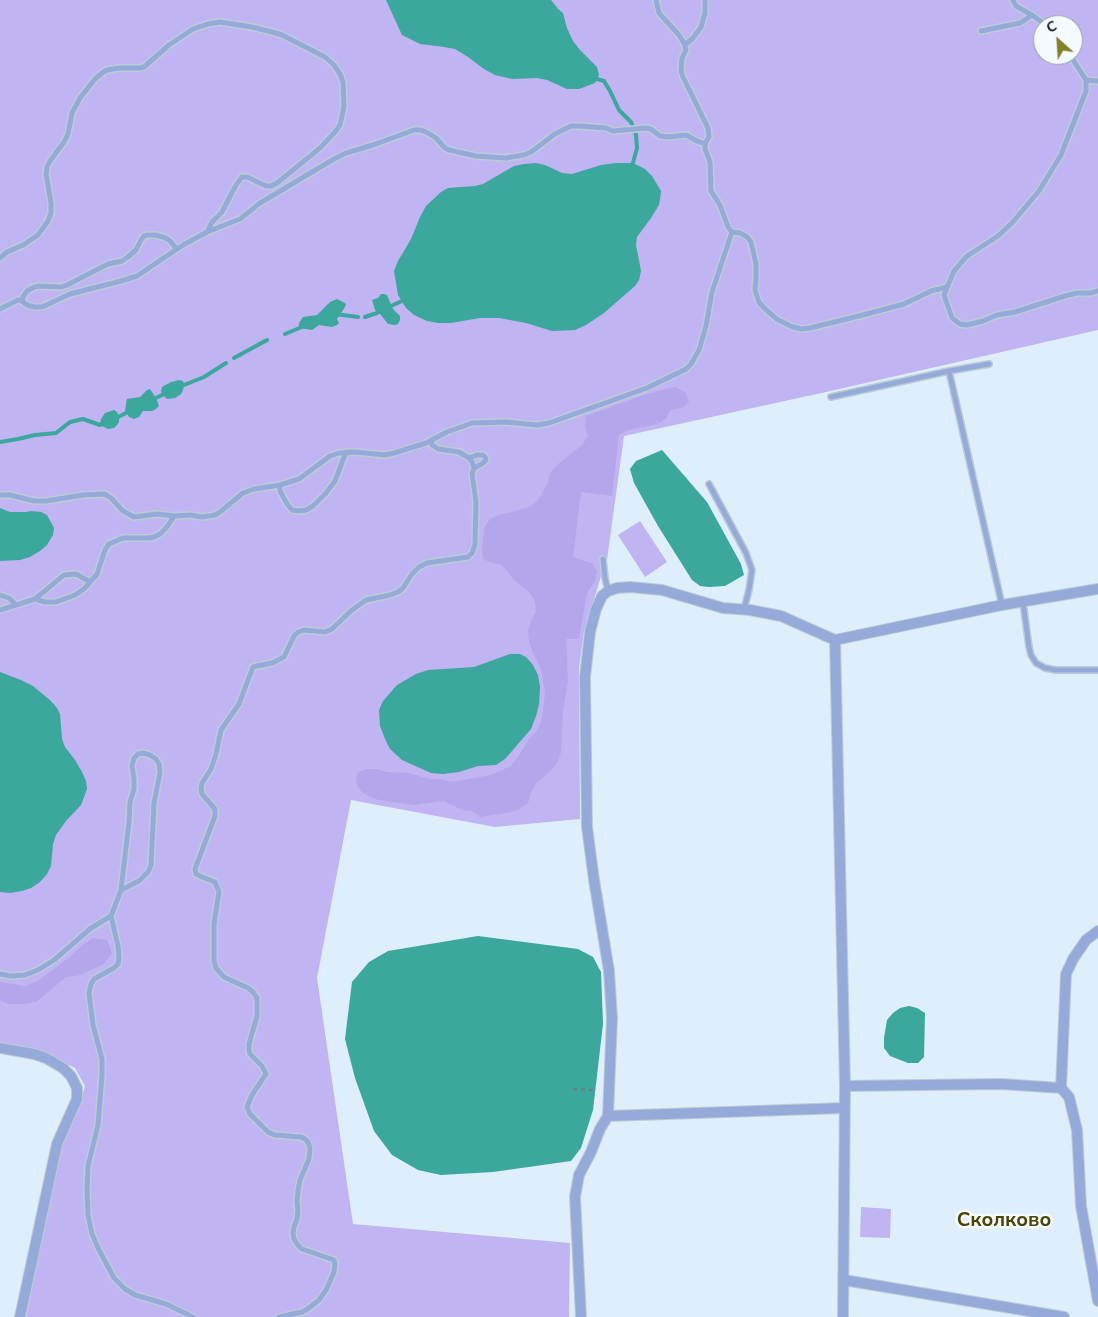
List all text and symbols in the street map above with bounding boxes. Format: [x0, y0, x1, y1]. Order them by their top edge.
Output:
north arrow [1033, 15, 1083, 65]
text: С [1043, 16, 1060, 38]
district label: Сколково [957, 1209, 1051, 1233]

